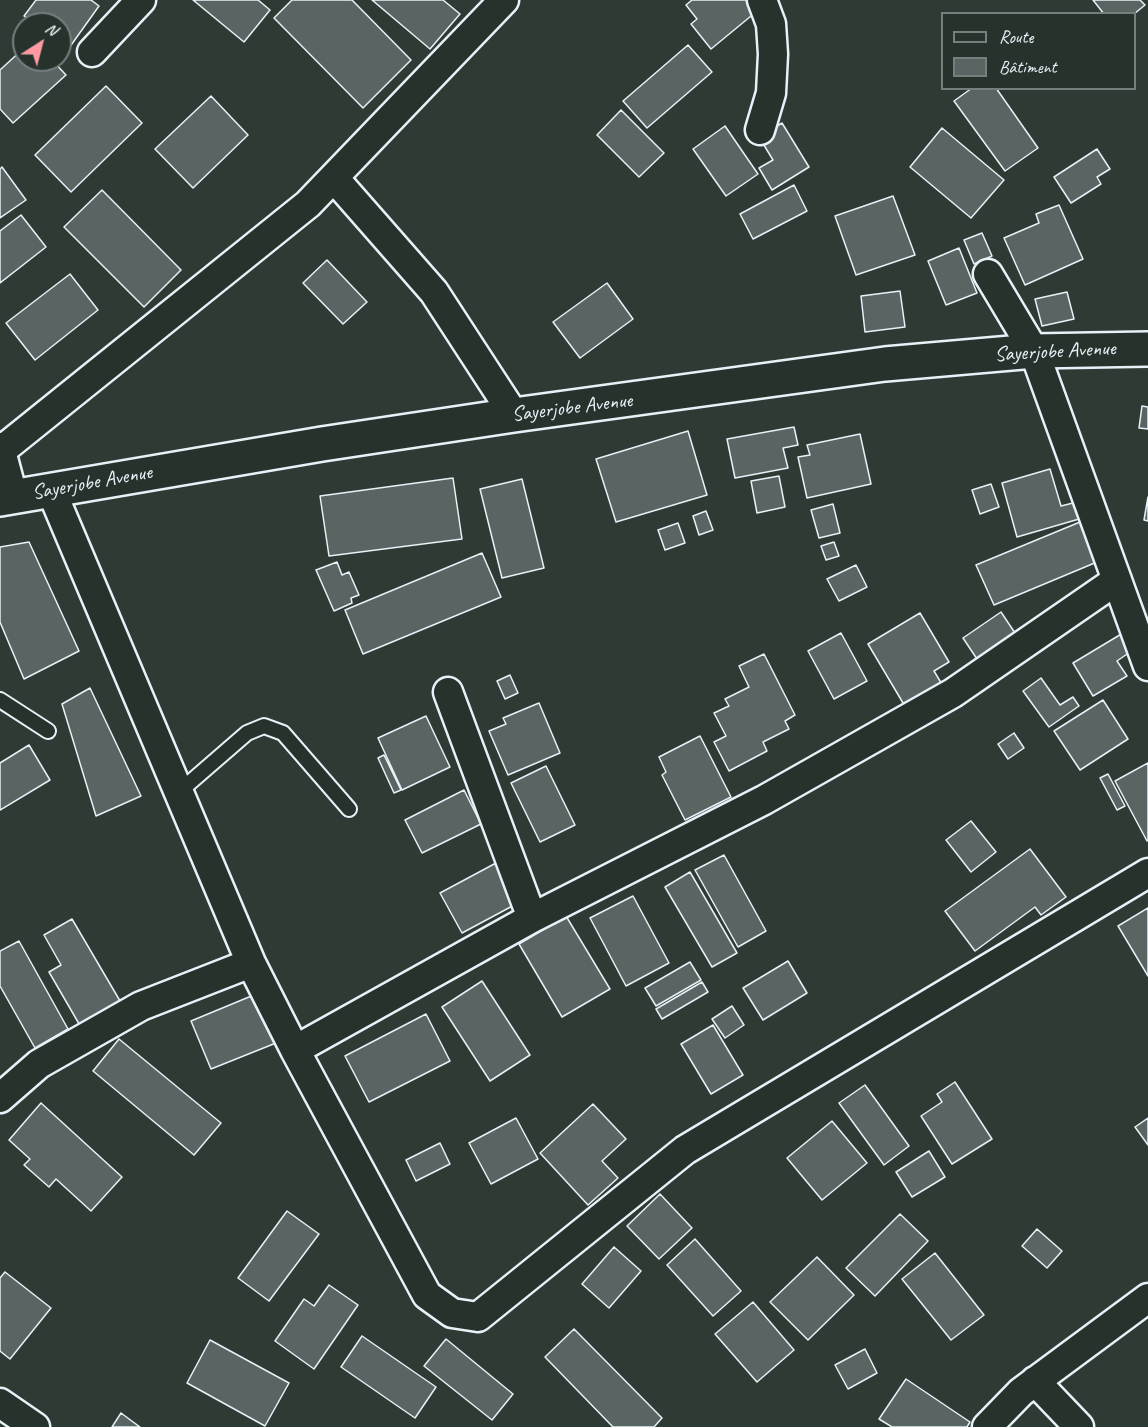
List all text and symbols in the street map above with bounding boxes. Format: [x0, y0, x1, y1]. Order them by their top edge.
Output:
north arrow [12, 12, 72, 72]
legend [941, 12, 1136, 90]
text: N [42, 18, 61, 40]
text: Route [999, 26, 1033, 48]
text: Bâtiment [999, 56, 1057, 78]
street label: Sayerjobe Avenue [994, 336, 1116, 368]
street label: Sayerjobe Avenue [510, 388, 634, 428]
street label: Sayerjobe Avenue [30, 460, 154, 506]

